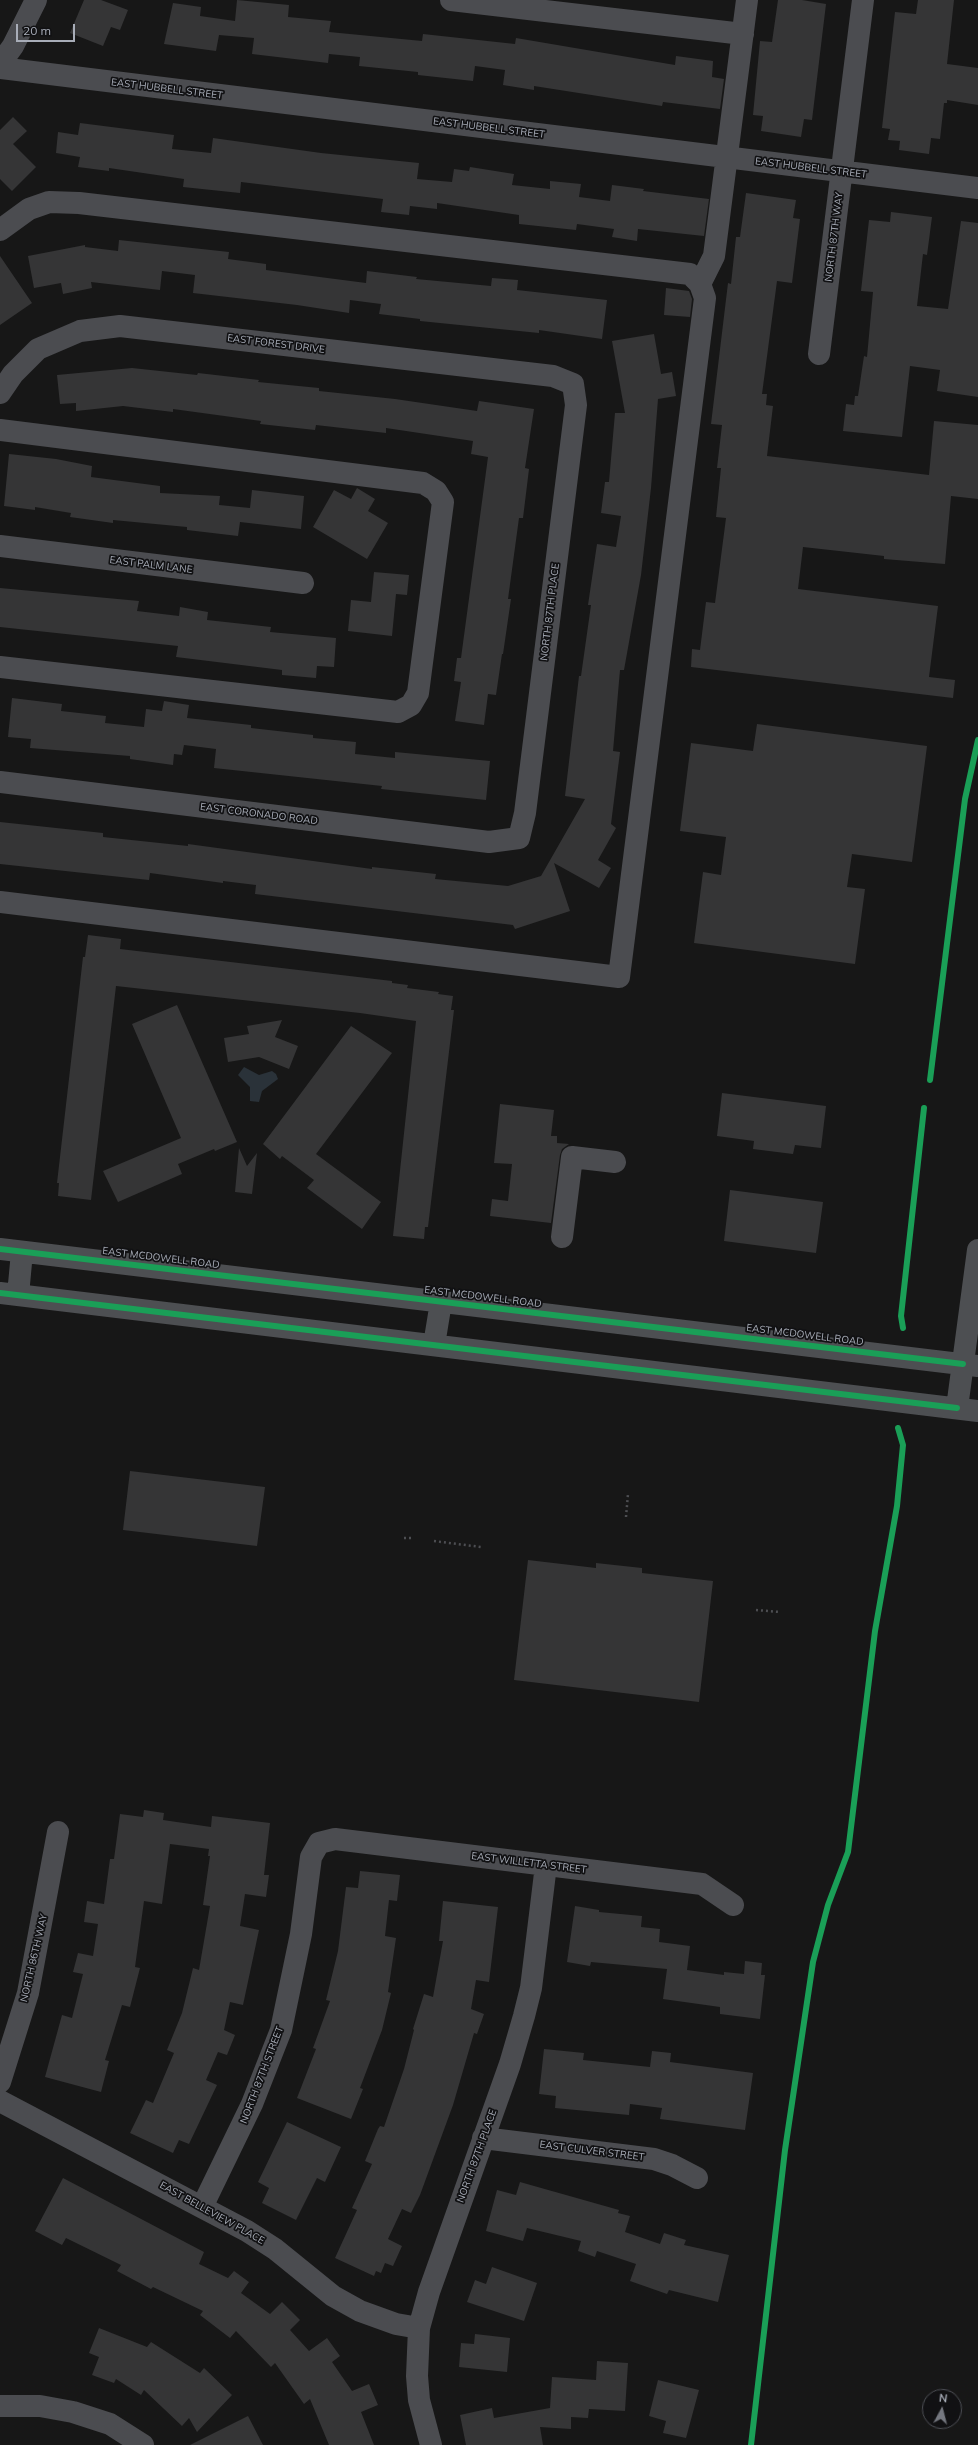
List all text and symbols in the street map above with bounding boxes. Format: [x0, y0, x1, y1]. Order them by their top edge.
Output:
scale bar [18, 16, 77, 42]
text: 20 m [23, 23, 51, 38]
street label: EAST HUBBELL STREET [110, 76, 224, 102]
street label: EAST HUBBELL STREET [432, 115, 546, 141]
street label: EAST HUBBELL STREET [754, 155, 868, 181]
street label: NORTH 87TH WAY [823, 192, 845, 282]
street label: EAST FOREST DRIVE [227, 332, 325, 356]
street label: EAST PALM LANE [109, 554, 193, 576]
street label: NORTH 87TH PLACE [538, 563, 562, 661]
street label: EAST CORONADO ROAD [199, 801, 319, 827]
street label: EAST MCDOWELL ROAD [102, 1245, 220, 1271]
street label: EAST MCDOWELL ROAD [424, 1284, 542, 1310]
street label: EAST MCDOWELL ROAD [746, 1322, 864, 1348]
street label: EAST WILLETTA STREET [471, 1850, 587, 1876]
street label: NORTH 86TH WAY [18, 1913, 50, 2003]
street label: NORTH 87TH STREET [238, 2025, 286, 2125]
street label: NORTH 87TH PLACE [455, 2108, 499, 2204]
street label: EAST CULVER STREET [539, 2139, 645, 2163]
street label: EAST BELLEVIEW PLACE [158, 2179, 266, 2247]
north arrow [922, 2389, 962, 2429]
text: N [938, 2391, 948, 2406]

